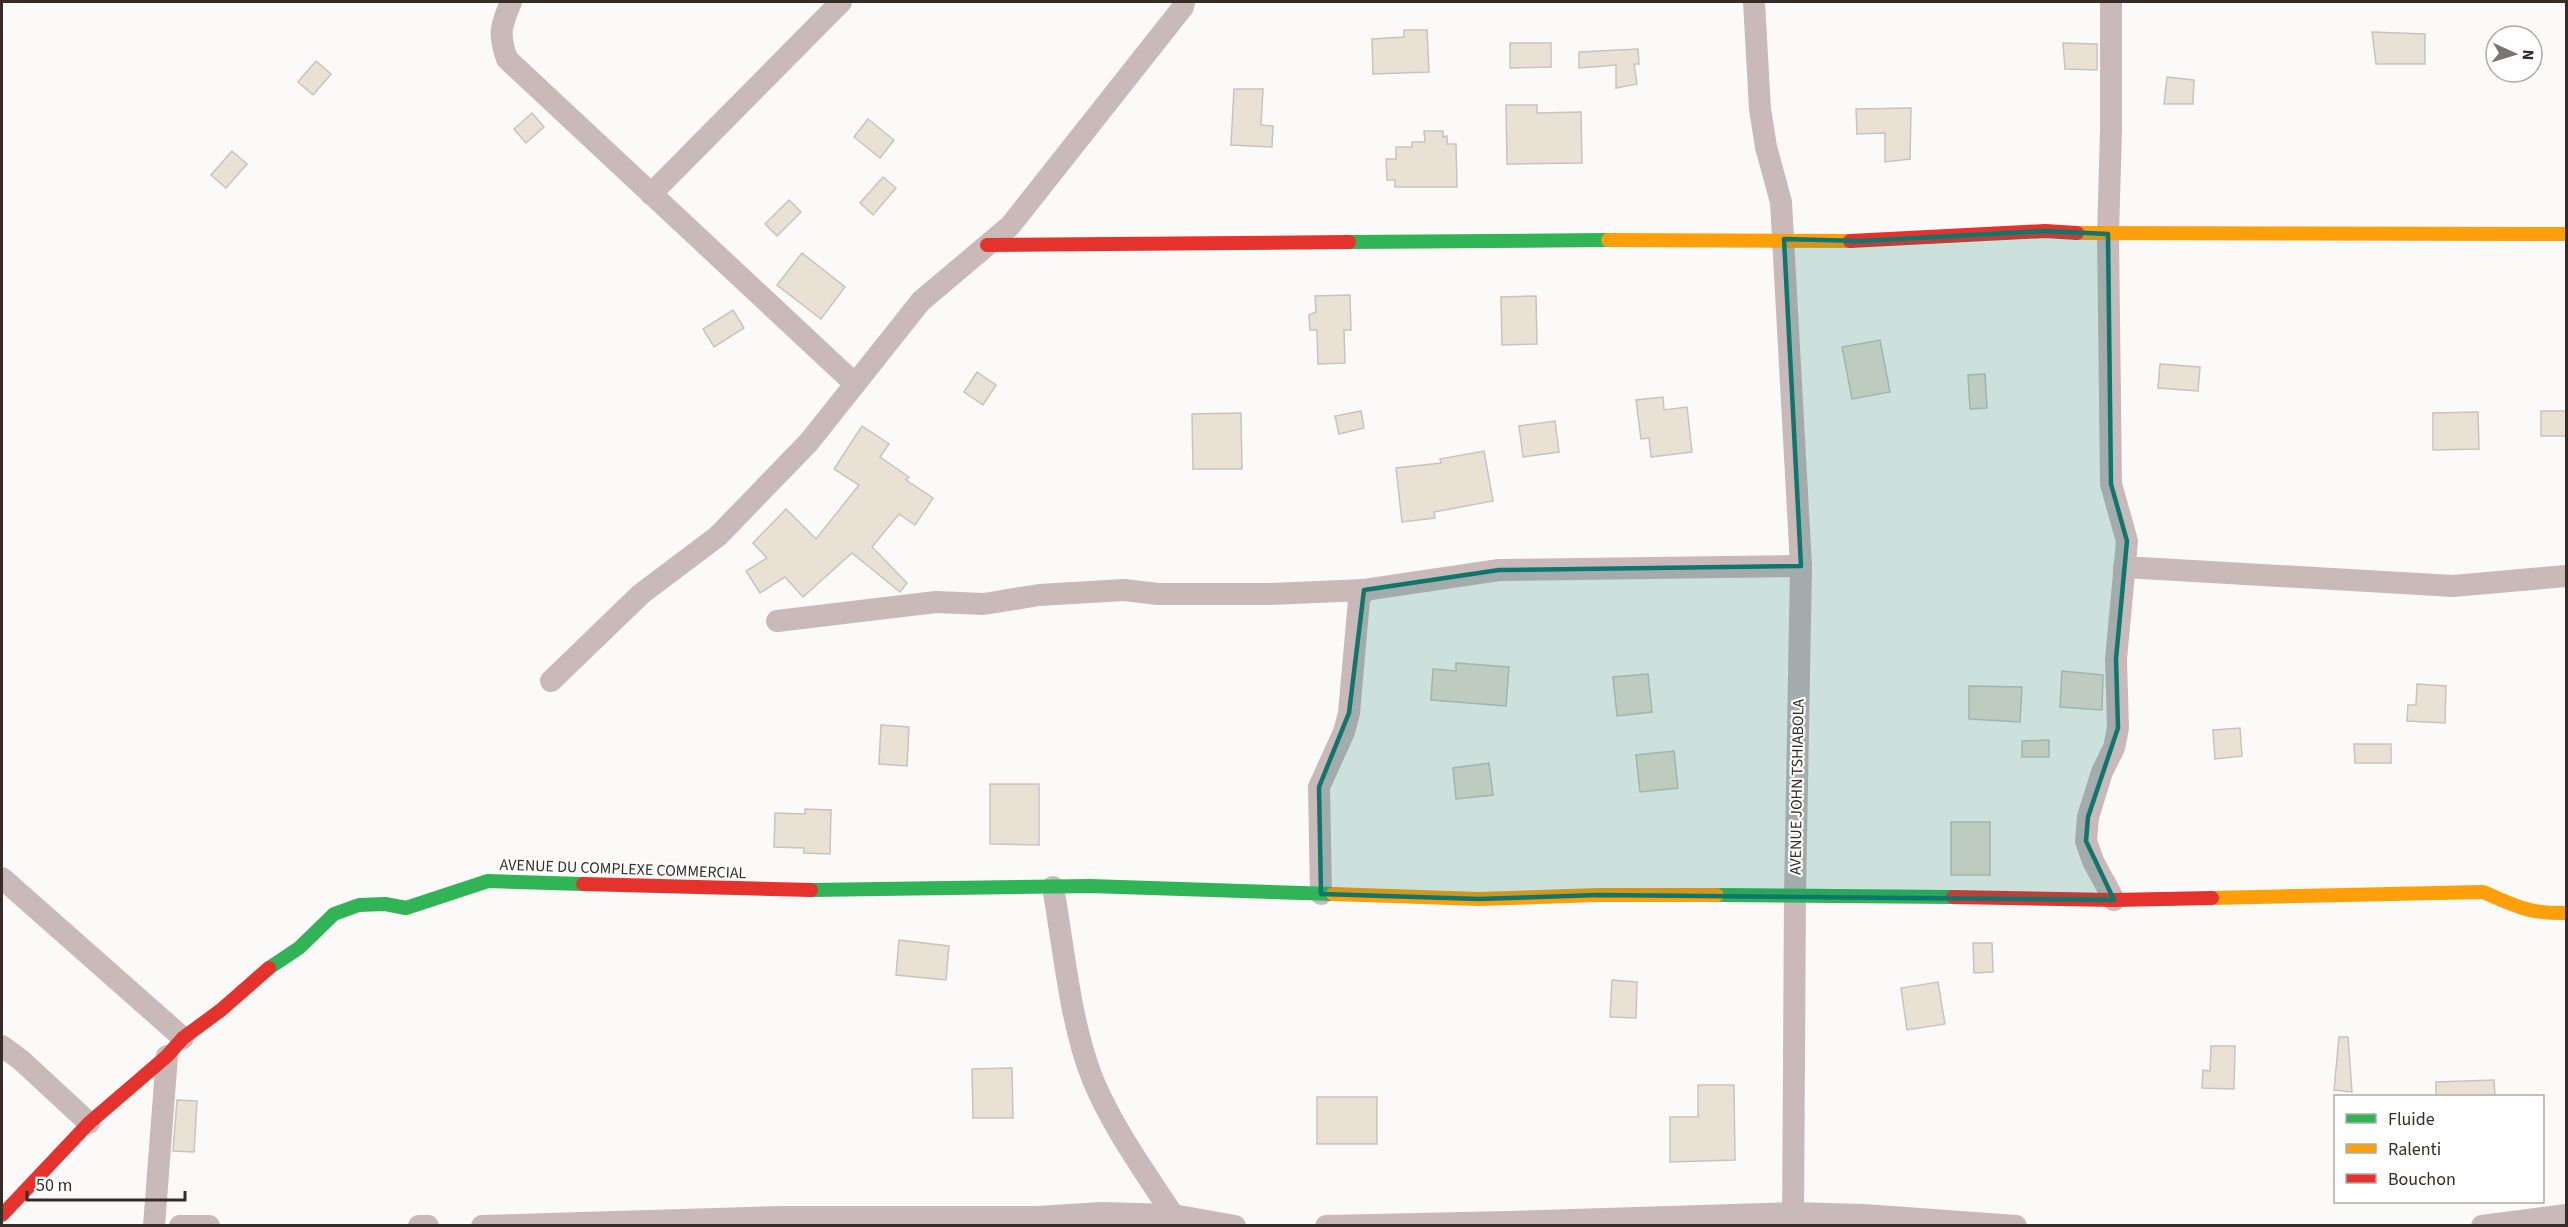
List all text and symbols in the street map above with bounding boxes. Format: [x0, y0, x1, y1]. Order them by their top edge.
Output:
north arrow [2484, 24, 2544, 84]
text: N [2517, 49, 2539, 61]
street label: AVENUE JOHN TSHIABOLA [1784, 698, 1810, 875]
street label: AVENUE DU COMPLEXE COMMERCIAL [499, 854, 747, 884]
legend [2334, 1095, 2544, 1203]
text: Fluide [2388, 1107, 2435, 1132]
text: Ralenti [2388, 1137, 2441, 1162]
scale bar [27, 1164, 184, 1202]
text: Bouchon [2388, 1167, 2456, 1192]
text: 50 m [36, 1173, 72, 1198]

